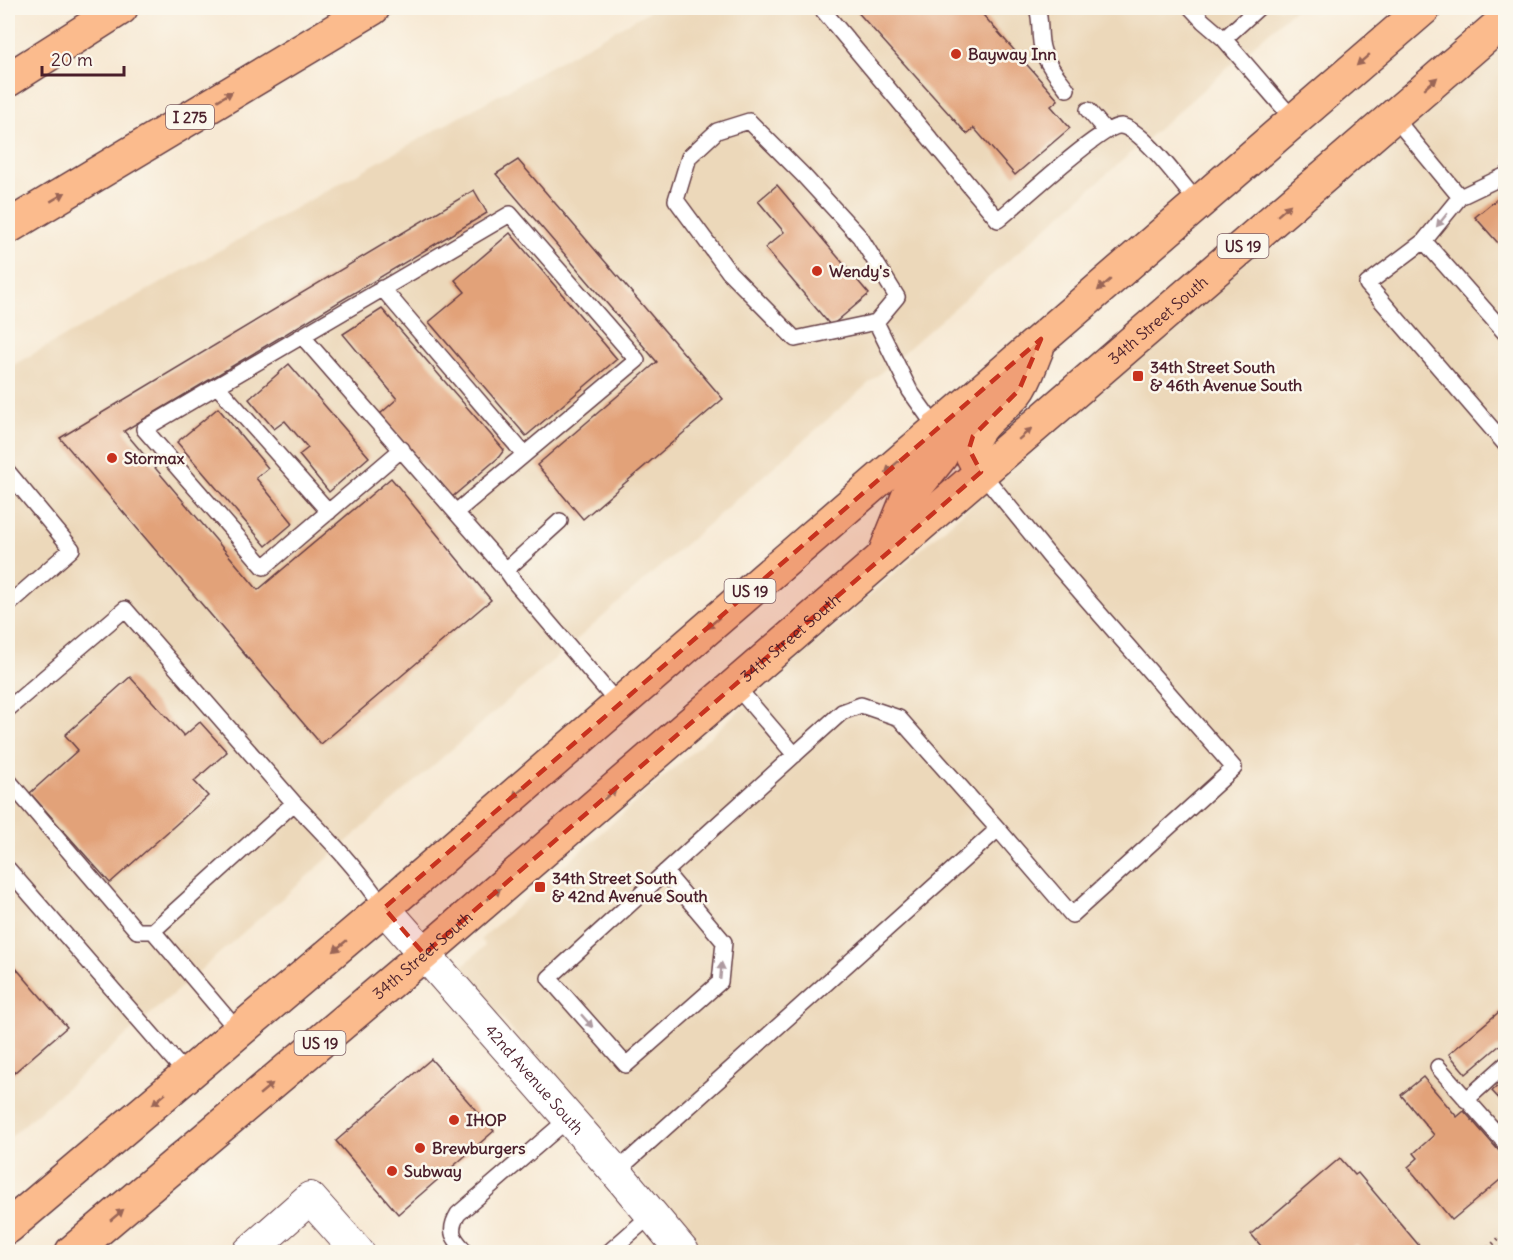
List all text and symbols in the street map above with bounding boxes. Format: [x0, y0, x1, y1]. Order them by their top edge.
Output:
scale bar [42, 39, 124, 77]
place label: Bayway Inn [968, 44, 1057, 65]
marker: Bayway Inn [949, 47, 963, 61]
text: 20 m [51, 48, 93, 71]
one-way arrow [1355, 53, 1371, 66]
one-way arrow [1423, 77, 1438, 90]
one-way arrow [217, 91, 233, 102]
road number: I 275 [166, 105, 214, 129]
one-way arrow [50, 191, 66, 202]
one-way arrow [1276, 204, 1292, 217]
one-way arrow [1435, 212, 1448, 228]
road number: US 19 [1218, 234, 1268, 258]
place label: Wendy's [829, 261, 890, 282]
marker: Wendy's [810, 264, 824, 278]
street label: 34th Street South [1104, 271, 1212, 368]
one-way arrow [1096, 278, 1112, 291]
place label: 34th Street South & 46th Avenue South [1150, 357, 1302, 395]
marker: 34th Street South & 46th Avenue South [1131, 369, 1145, 383]
one-way arrow [1017, 428, 1032, 441]
place label: Stormax [124, 448, 185, 468]
marker: Stormax [105, 451, 119, 465]
one-way arrow [885, 461, 900, 474]
road number: US 19 [724, 579, 776, 603]
street label: 34th Street South [736, 589, 844, 686]
one-way arrow [706, 616, 721, 630]
one-way arrow [512, 785, 527, 798]
one-way arrow [602, 788, 617, 801]
place label: 34th Street South & 42nd Avenue South [552, 868, 708, 906]
marker: 34th Street South & 42nd Avenue South [533, 880, 547, 894]
one-way arrow [486, 888, 501, 901]
street label: 34th Street South [368, 907, 476, 1004]
one-way arrow [333, 939, 348, 952]
one-way arrow [716, 962, 726, 981]
one-way arrow [580, 1014, 594, 1029]
street label: 42nd Avenue South [481, 1020, 588, 1138]
road number: US 19 [294, 1031, 346, 1055]
one-way arrow [258, 1082, 274, 1095]
one-way arrow [152, 1092, 167, 1105]
place label: IHOP [466, 1110, 507, 1130]
marker: IHOP [447, 1113, 461, 1127]
place label: Brewburgers [432, 1138, 526, 1159]
marker: Brewburgers [413, 1141, 427, 1155]
place label: Subway [404, 1161, 462, 1182]
marker: Subway [385, 1164, 399, 1178]
one-way arrow [109, 1208, 125, 1221]

